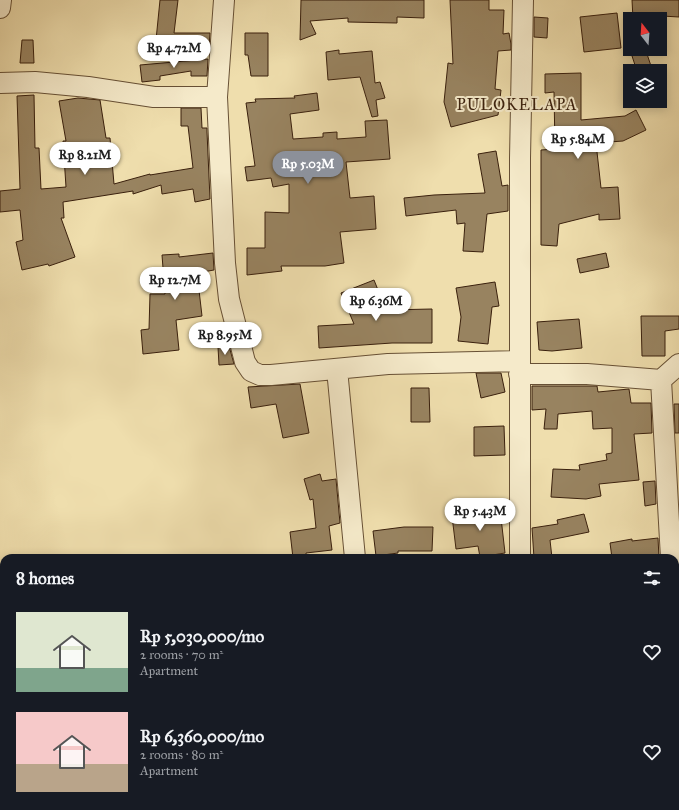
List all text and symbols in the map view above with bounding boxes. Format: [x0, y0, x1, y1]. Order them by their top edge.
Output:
north arrow [623, 12, 667, 56]
map controls [623, 12, 667, 108]
pin: Rp 4.72M [133, 35, 215, 69]
text: Rp 4.72M [147, 40, 201, 56]
button: layers [623, 64, 667, 108]
district label: PULOKELAPA [456, 95, 578, 114]
pin: Rp 5.84M [537, 126, 619, 160]
text: Rp 5.84M [551, 131, 605, 147]
pin: Rp 8.21M [44, 142, 126, 176]
text: Rp 8.21M [58, 147, 112, 163]
pin: Rp 5.03M [267, 151, 349, 185]
text: Rp 5.03M [281, 156, 335, 172]
pin: Rp 12.7M [134, 267, 216, 301]
text: Rp 12.7M [149, 272, 201, 288]
pin: Rp 6.36M [335, 288, 417, 322]
text: Rp 6.36M [349, 293, 403, 309]
pin: Rp 8.95M [184, 322, 266, 356]
text: Rp 8.95M [198, 327, 252, 343]
pin: Rp 5.43M [439, 498, 521, 532]
text: Rp 5.43M [454, 503, 506, 519]
icon: filters [641, 567, 663, 589]
text: 8 homes [16, 568, 74, 589]
text: Rp 5,030,000/mo [140, 626, 264, 647]
icon: home [48, 628, 96, 676]
icon: heart [641, 641, 663, 663]
text: 2 rooms · 70 m² [140, 647, 223, 663]
text: Apartment [140, 663, 198, 679]
text: Rp 6,360,000/mo [140, 726, 264, 747]
icon: home [48, 728, 96, 776]
icon: heart [641, 741, 663, 763]
text: 2 rooms · 80 m² [140, 747, 223, 763]
text: Apartment [140, 763, 198, 779]

